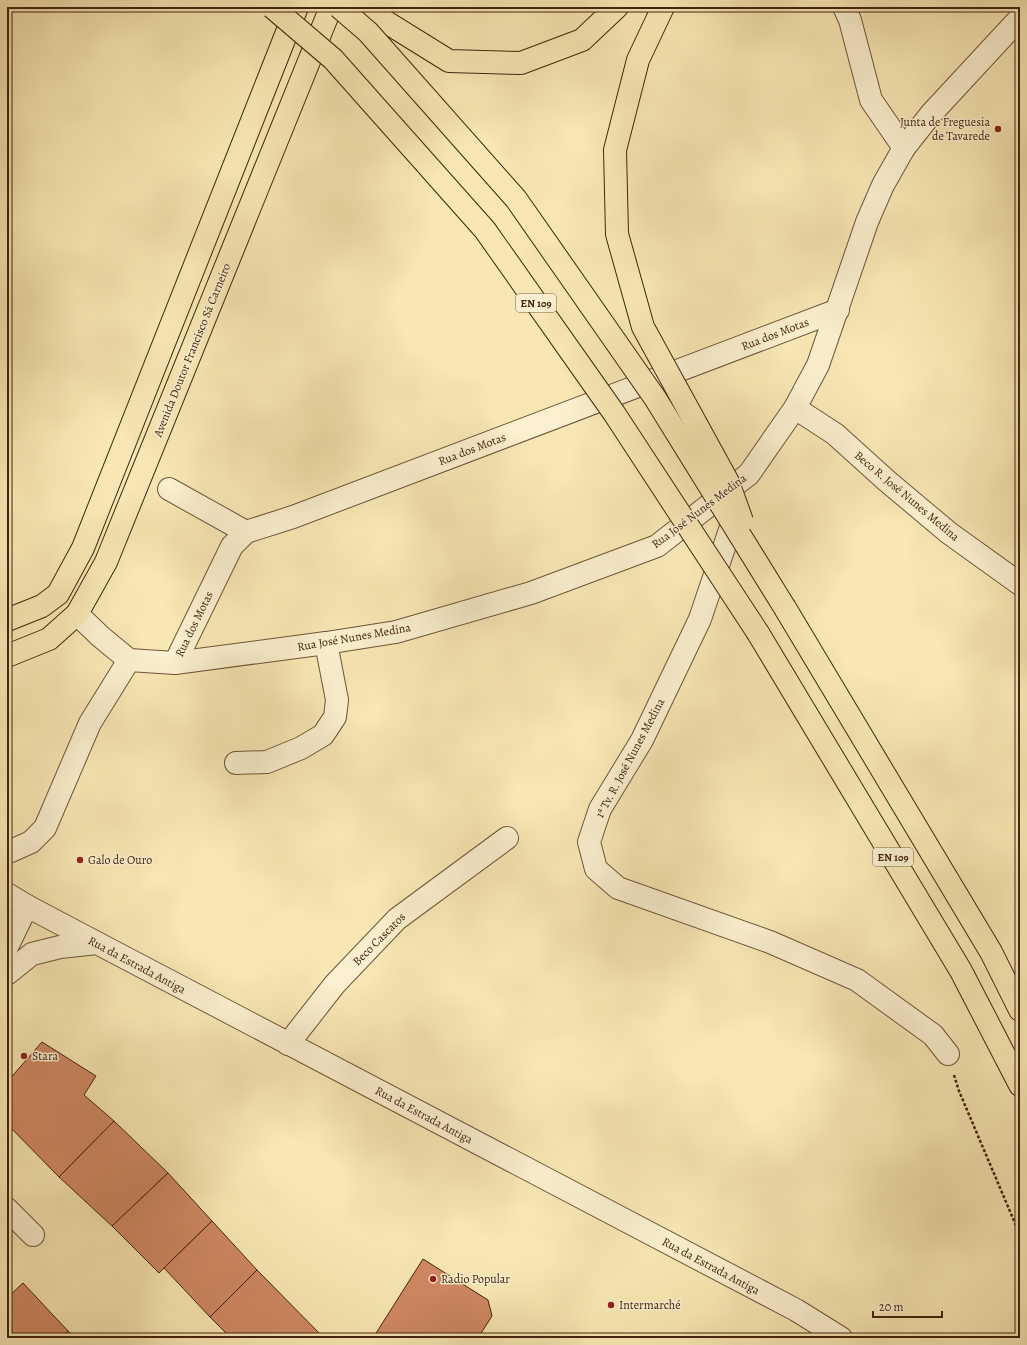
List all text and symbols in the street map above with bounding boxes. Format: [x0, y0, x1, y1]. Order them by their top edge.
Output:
place label: Junta de Freguesia de Tavarede [900, 114, 990, 144]
marker: Junta de Freguesia de Tavarede [993, 124, 1003, 134]
street label: Avenida Doutor Francisco Sá Carneiro [149, 261, 234, 440]
road number: EN 109 [516, 294, 556, 312]
street label: Rua dos Motas [739, 314, 811, 354]
street label: Rua dos Motas [436, 429, 508, 469]
street label: Beco R. José Nunes Medina [851, 447, 963, 545]
street label: Rua José Nunes Medina [648, 470, 750, 552]
street label: Rua dos Motas [171, 588, 217, 660]
street label: Rua José Nunes Medina [296, 619, 412, 655]
street label: 1ª Tv. R. José Nunes Medina [592, 695, 669, 821]
road number: EN 109 [873, 848, 913, 866]
place label: Galo de Ouro [88, 852, 152, 868]
marker: Galo de Ouro [75, 855, 85, 865]
street label: Beco Cascatos [349, 909, 409, 969]
street label: Rua da Estrada Antiga [85, 933, 189, 998]
place label: Stara [32, 1048, 58, 1064]
marker: Stara [19, 1051, 29, 1061]
street label: Rua da Estrada Antiga [372, 1083, 476, 1148]
street label: Rua da Estrada Antiga [659, 1234, 763, 1299]
place label: Radio Popular [441, 1271, 510, 1287]
marker: Radio Popular [428, 1274, 438, 1284]
scale bar [873, 1293, 942, 1319]
place label: Intermarché [619, 1297, 681, 1313]
text: 20 m [879, 1299, 903, 1315]
marker: Intermarché [606, 1300, 616, 1310]

